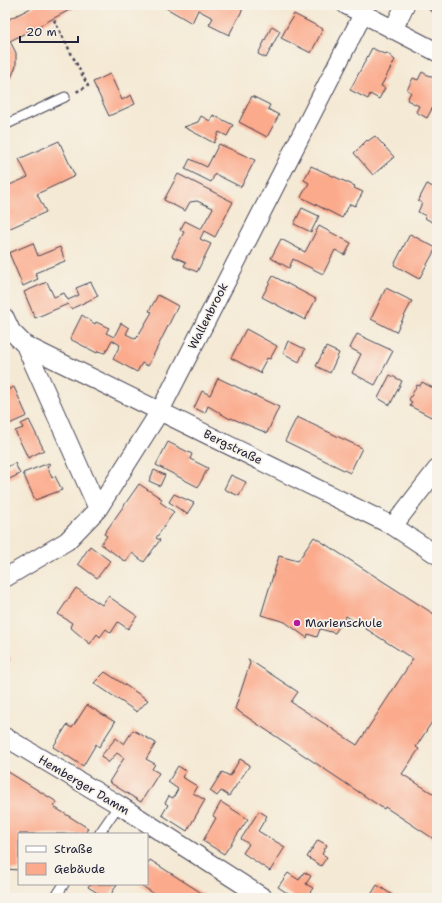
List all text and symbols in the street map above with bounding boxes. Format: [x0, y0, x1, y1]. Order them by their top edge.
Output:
scale bar [20, 18, 78, 44]
text: 20 m [26, 24, 57, 40]
street label: Wallenbrook [184, 280, 232, 352]
street label: Bergstraße [201, 426, 265, 468]
place label: Marienschule [305, 615, 383, 631]
marker: Marienschule [292, 618, 302, 628]
street label: Hemberger Damm [35, 751, 133, 819]
legend [18, 833, 148, 885]
text: Straße [54, 841, 93, 857]
text: Gebäude [54, 861, 105, 877]

